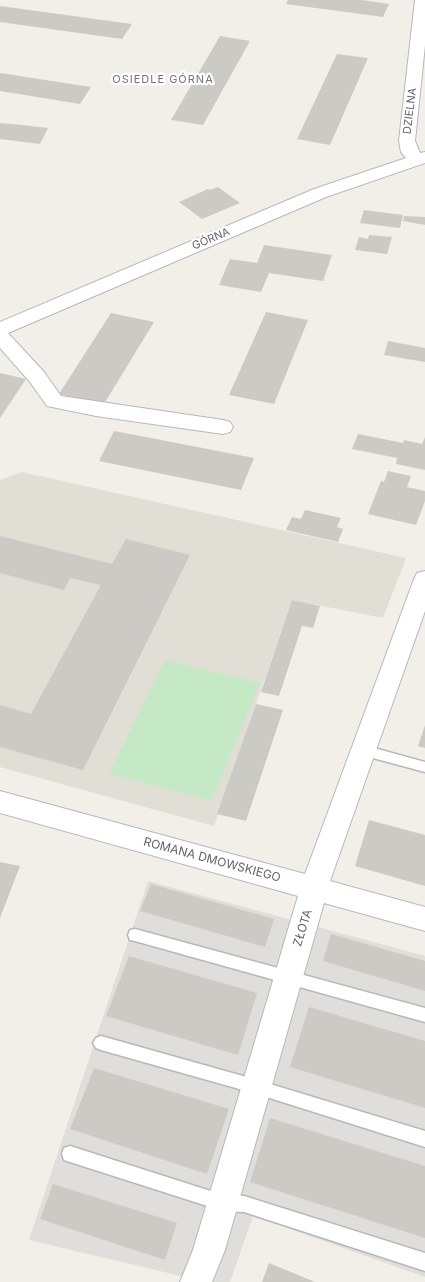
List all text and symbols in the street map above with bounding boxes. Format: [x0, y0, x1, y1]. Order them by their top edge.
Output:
district label: OSIEDLE GÓRNA [111, 73, 215, 87]
street label: DZIELNA [401, 87, 419, 135]
street label: GÓRNA [190, 225, 232, 253]
street label: ROMANA DMOWSKIEGO [142, 835, 282, 885]
street label: ZŁOTA [291, 908, 315, 948]

